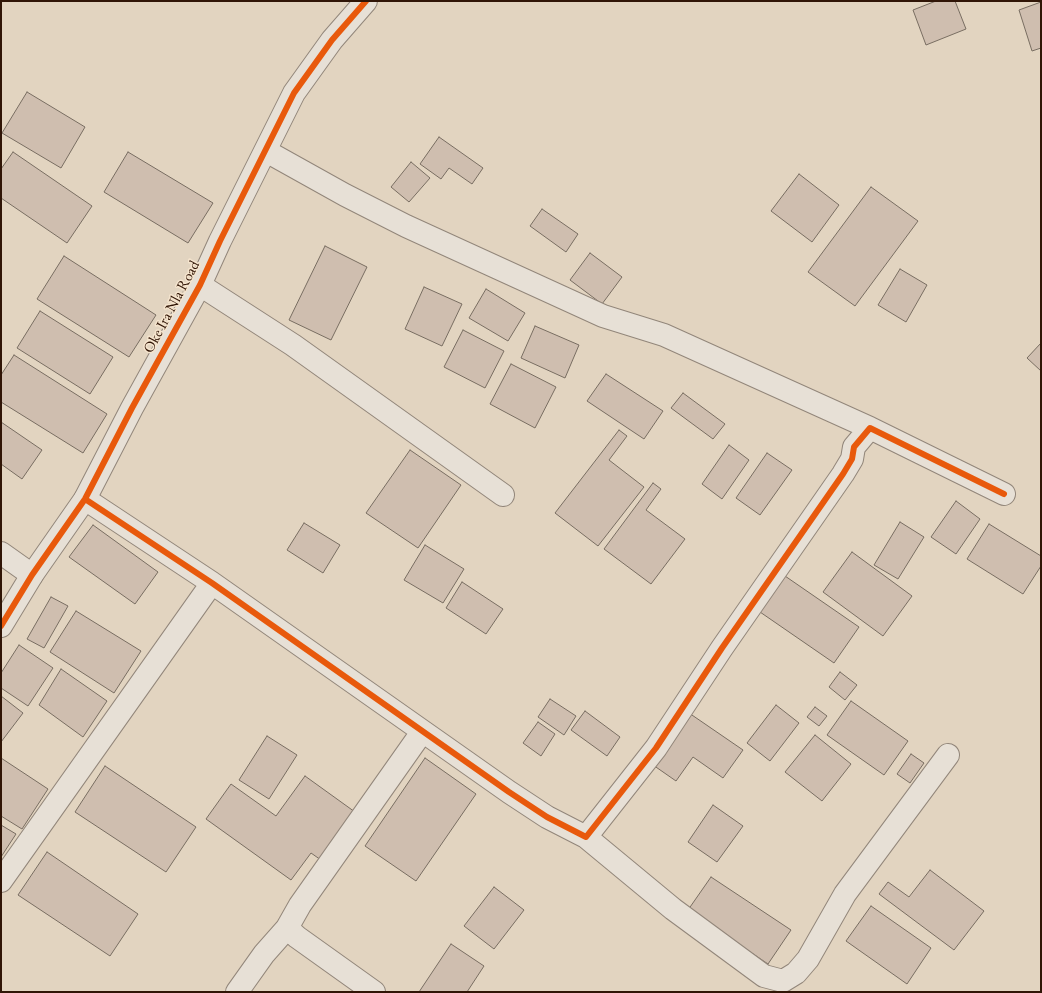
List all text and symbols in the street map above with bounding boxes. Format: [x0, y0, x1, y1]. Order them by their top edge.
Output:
street label: Oke Ira Nla Road [140, 258, 204, 356]

